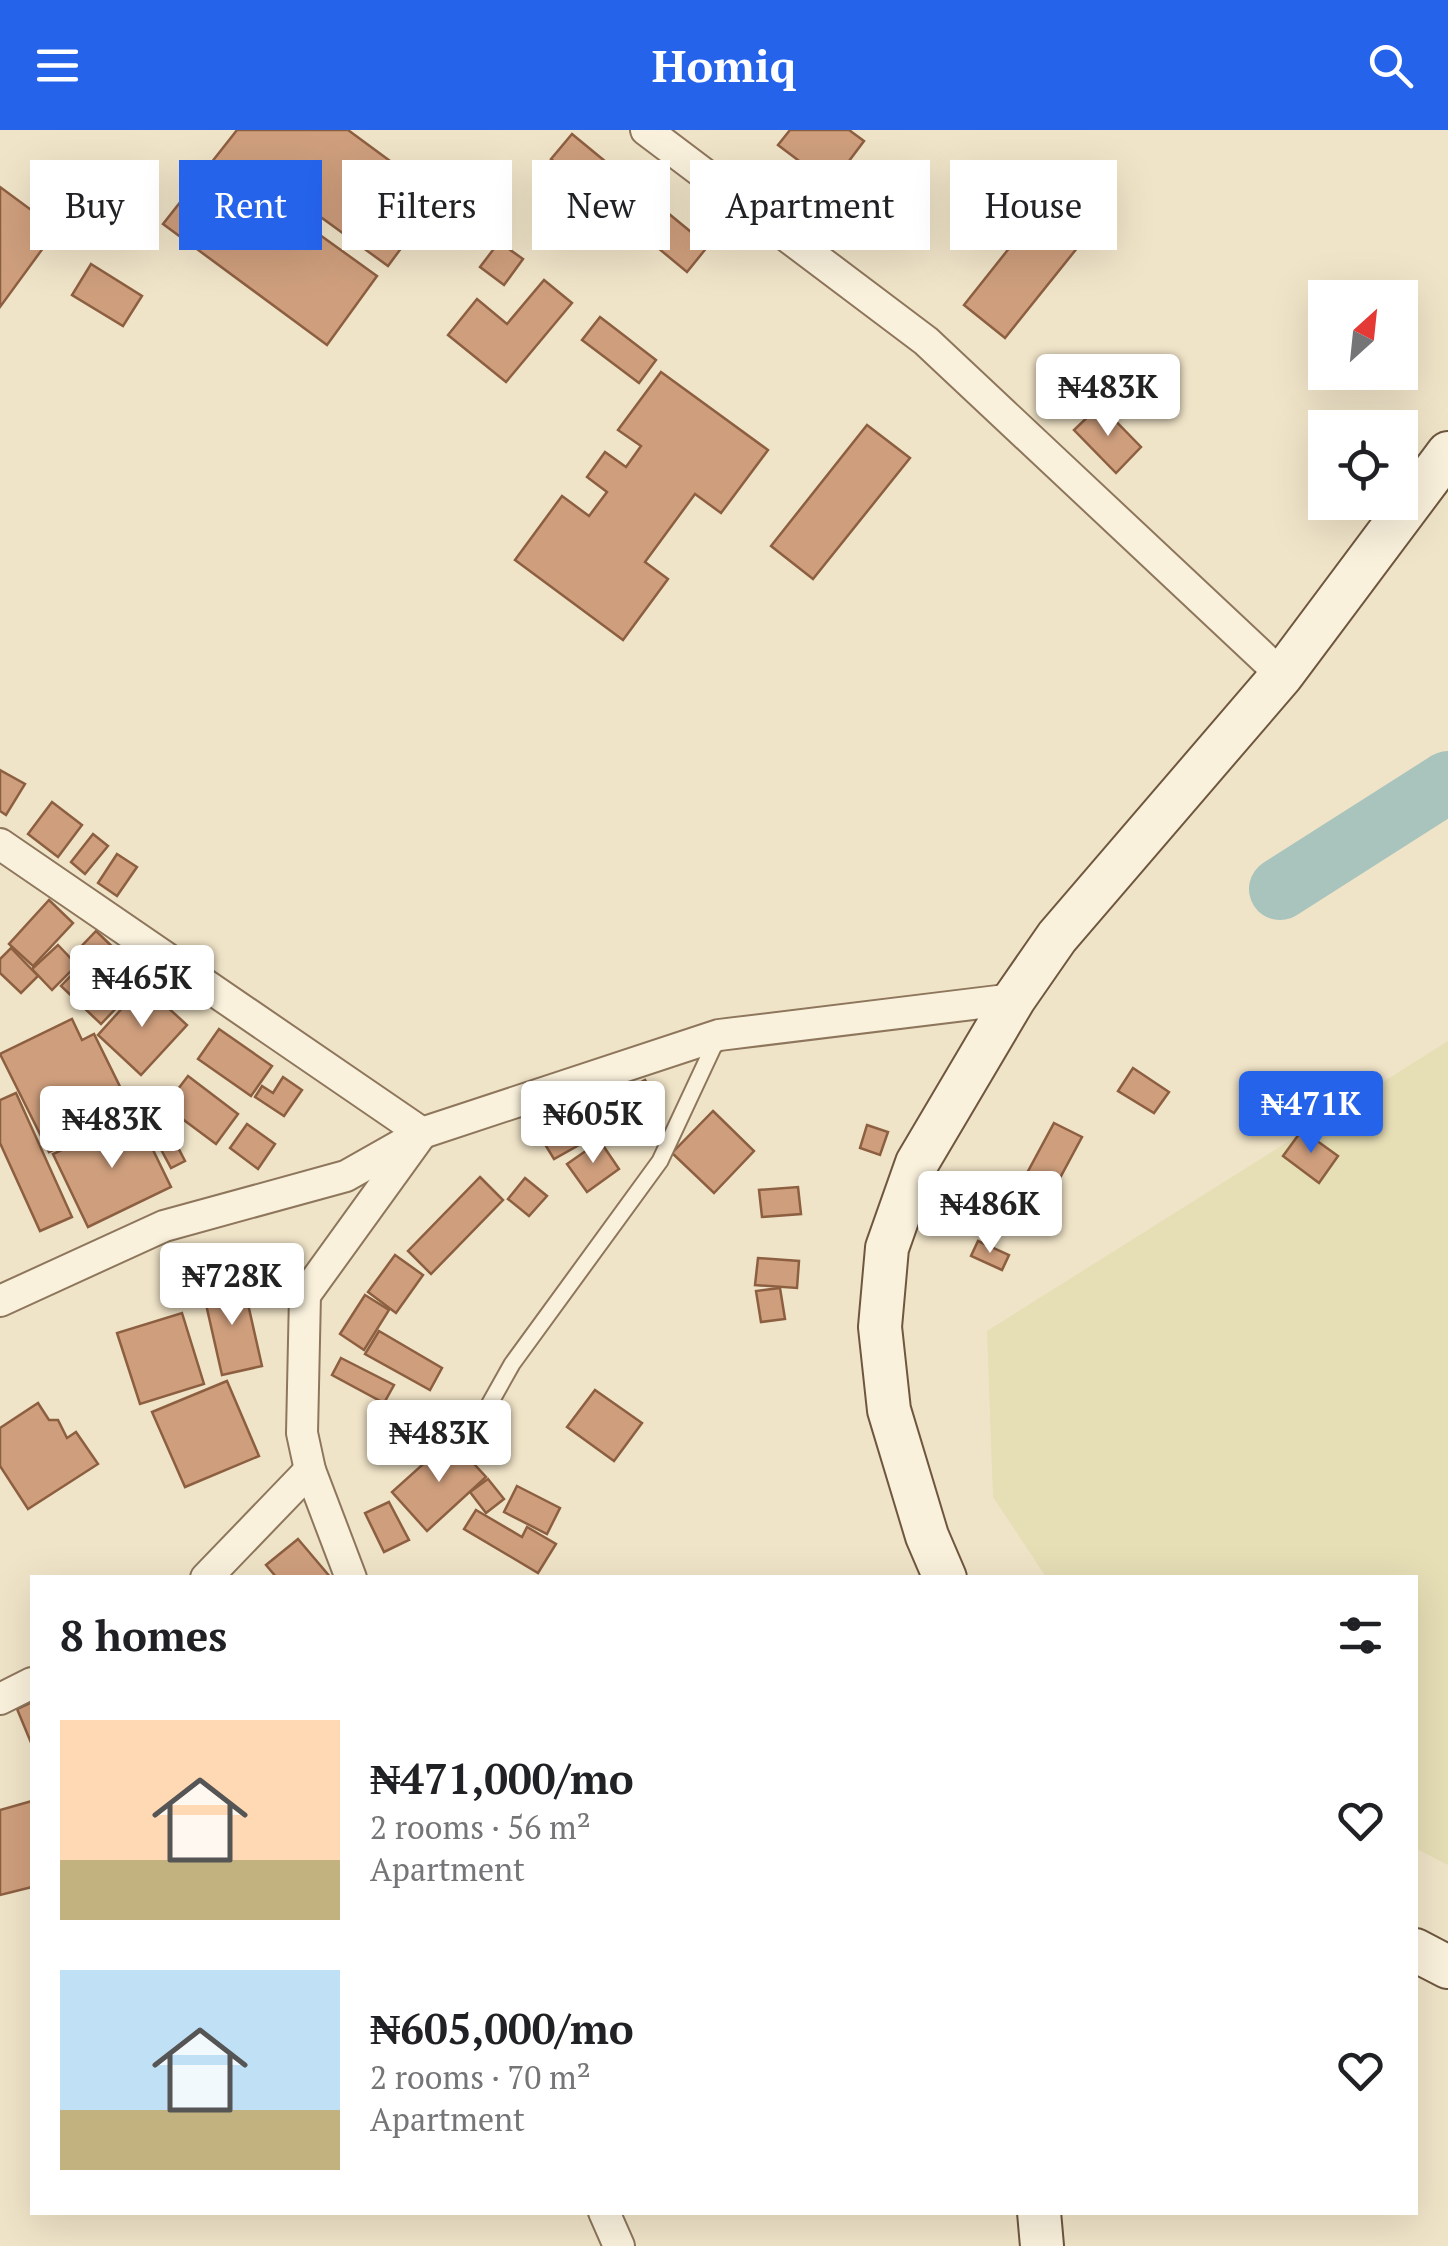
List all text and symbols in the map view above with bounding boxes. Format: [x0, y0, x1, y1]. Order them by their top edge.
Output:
text: Homiq [652, 35, 796, 95]
icon: menu [30, 38, 85, 93]
icon: search [1363, 38, 1418, 93]
chip: Buy [30, 160, 159, 250]
chip: Rent [179, 160, 322, 250]
chip: Filters [342, 160, 512, 250]
chip: New [532, 160, 670, 250]
chip: Apartment [690, 160, 930, 250]
chip: House [950, 160, 1117, 250]
north arrow [1308, 280, 1418, 390]
map controls [1308, 280, 1418, 520]
pin: ₦483K [1038, 354, 1178, 439]
text: ₦483K [1058, 365, 1158, 407]
button: locate [1308, 410, 1418, 520]
pin: ₦465K [72, 945, 212, 1030]
text: ₦465K [92, 956, 192, 998]
pin: ₦471K [1241, 1071, 1381, 1156]
pin: ₦605K [523, 1081, 663, 1166]
text: ₦471K [1261, 1082, 1361, 1124]
pin: ₦483K [42, 1086, 182, 1171]
text: ₦605K [543, 1092, 643, 1134]
text: ₦483K [62, 1097, 162, 1139]
pin: ₦486K [920, 1171, 1060, 1256]
text: ₦486K [940, 1182, 1040, 1224]
pin: ₦728K [162, 1243, 302, 1328]
text: ₦728K [182, 1254, 282, 1296]
pin: ₦483K [369, 1400, 509, 1485]
text: ₦483K [389, 1411, 489, 1453]
text: 8 homes [60, 1607, 227, 1663]
icon: filters [1333, 1608, 1388, 1663]
text: ₦471,000/mo [370, 1750, 634, 1806]
icon: home [140, 1760, 260, 1880]
icon: heart [1333, 1793, 1388, 1848]
text: 2 rooms · 56 m² [370, 1806, 591, 1848]
text: Apartment [370, 1848, 525, 1890]
text: ₦605,000/mo [370, 2000, 634, 2056]
icon: home [140, 2010, 260, 2130]
icon: heart [1333, 2043, 1388, 2098]
text: 2 rooms · 70 m² [370, 2056, 591, 2098]
text: Apartment [370, 2098, 525, 2140]

